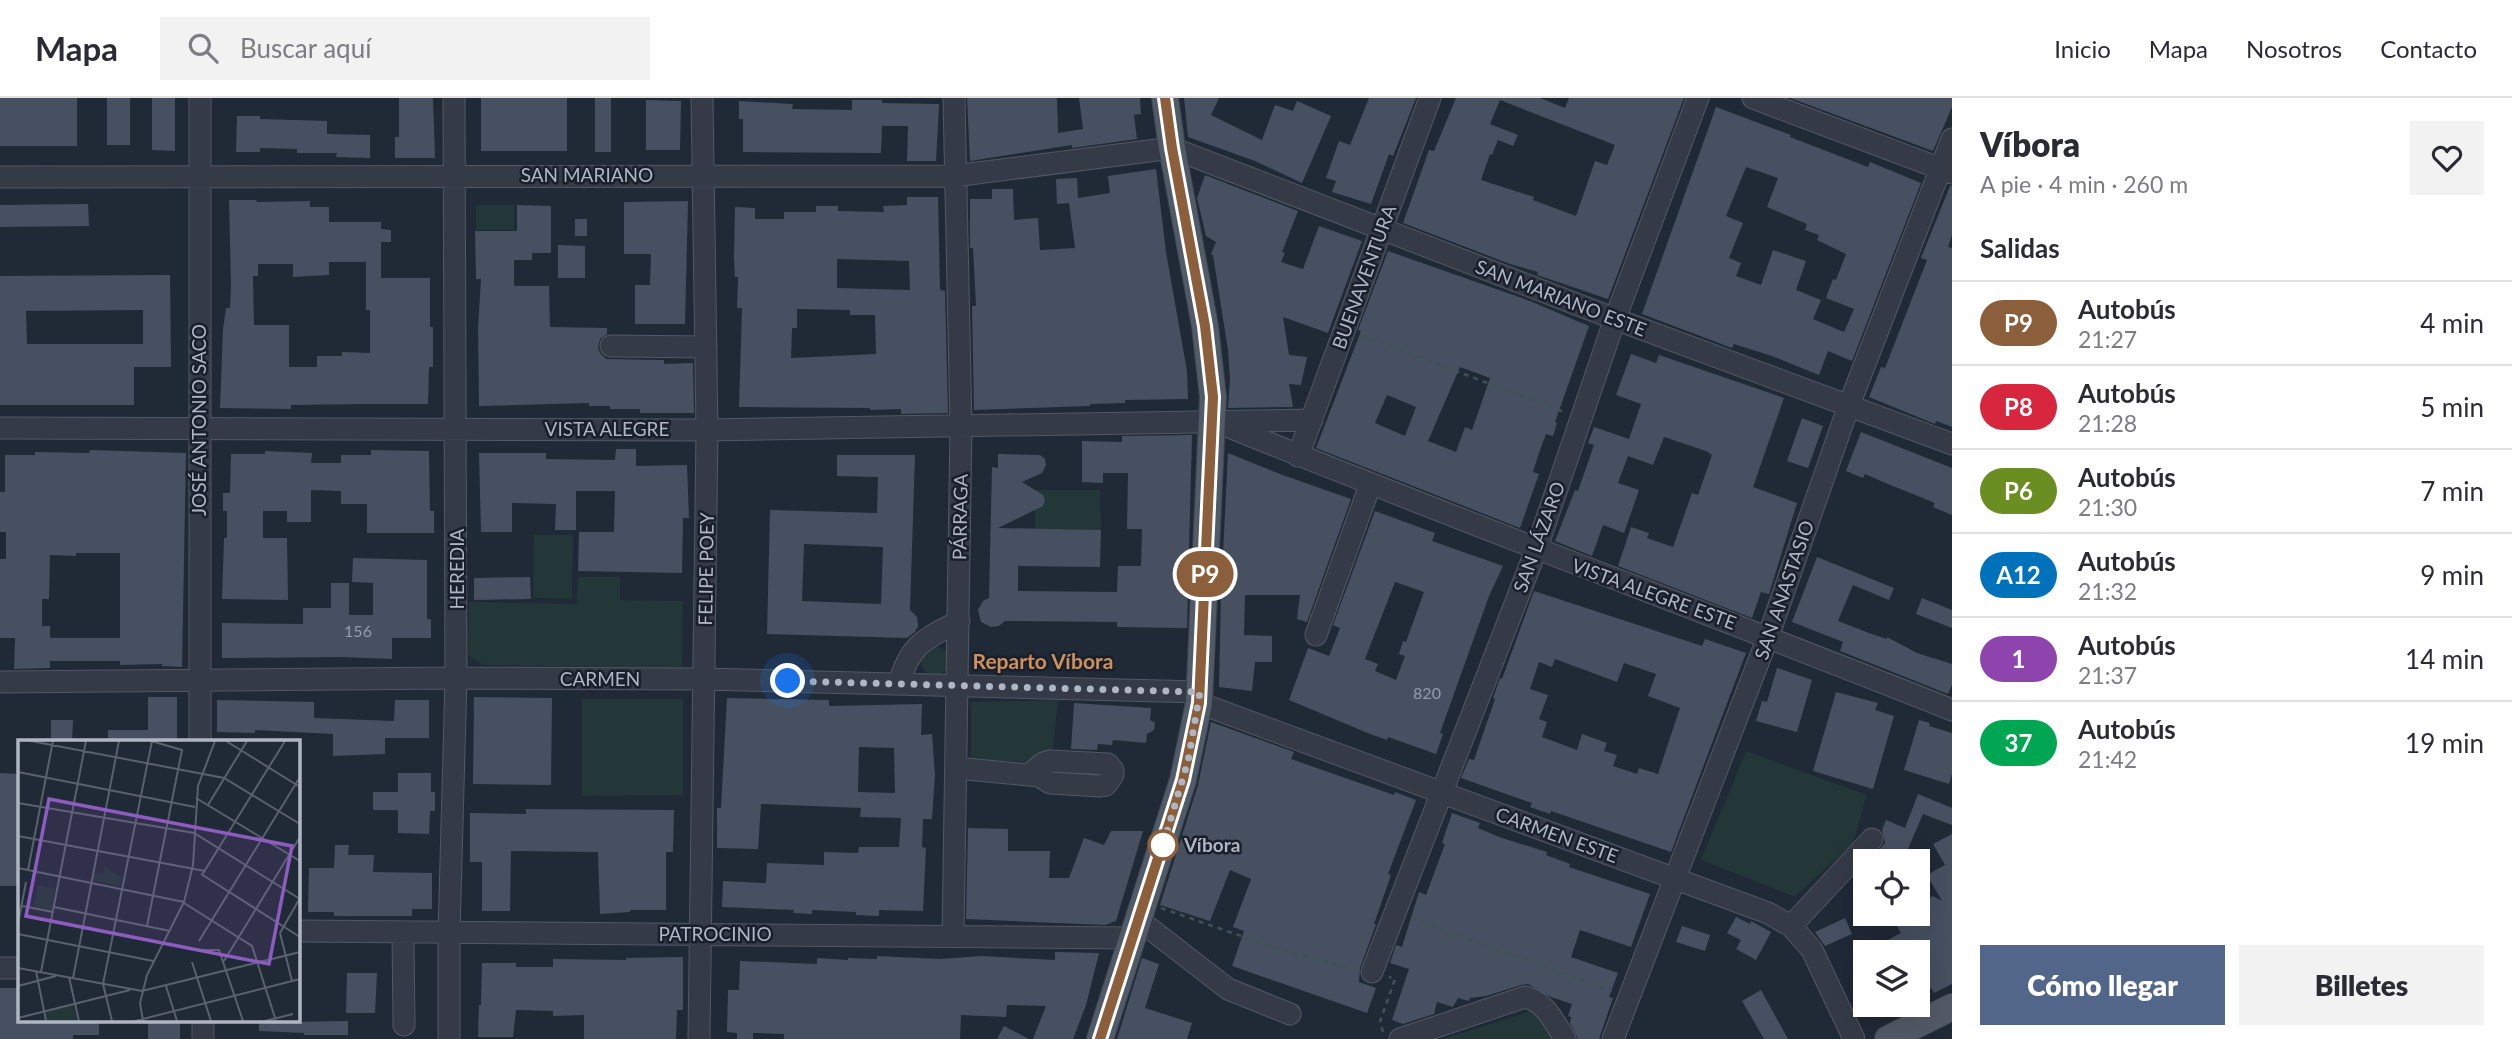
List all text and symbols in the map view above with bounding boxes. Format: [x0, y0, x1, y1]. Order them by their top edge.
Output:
search box [160, 17, 650, 80]
text: Mapa [35, 28, 118, 68]
icon: search [184, 29, 222, 67]
text: Buscar aquí [240, 32, 371, 64]
text: Inicio [2054, 34, 2111, 63]
text: Mapa [2149, 34, 2208, 63]
text: Nosotros [2246, 34, 2342, 63]
text: Contacto [2380, 34, 2477, 63]
button: heart [2410, 121, 2484, 195]
text: Víbora [1980, 124, 2080, 164]
street label: SAN MARIANO [521, 163, 653, 186]
text: A pie · 4 min · 260 m [1980, 170, 2188, 198]
street label: BUENAVENTURA [1327, 201, 1400, 352]
text: Salidas [1980, 232, 2060, 264]
street label: SAN MARIANO ESTE [1473, 254, 1650, 341]
text: Autobús [2078, 293, 2176, 325]
text: 4 min [2420, 307, 2484, 339]
text: P9 [2004, 308, 2033, 337]
street label: JOSÉ ANTONIO SACO [187, 324, 210, 516]
text: 21:27 [2078, 325, 2137, 353]
text: Autobús [2078, 377, 2176, 409]
text: 5 min [2420, 391, 2484, 423]
text: P8 [2004, 392, 2033, 421]
text: 21:28 [2078, 409, 2137, 437]
street label: VISTA ALEGRE [545, 417, 669, 440]
text: Autobús [2078, 461, 2176, 493]
street label: PÁRRAGA [947, 474, 972, 560]
text: 7 min [2420, 475, 2484, 507]
text: P6 [2004, 476, 2033, 505]
street label: SAN LÁZARO [1508, 478, 1569, 595]
text: 21:30 [2078, 493, 2137, 521]
street label: FELIPE POEY [693, 512, 718, 626]
street label: SAN ANASTASIO [1749, 517, 1818, 663]
street label: HEREDIA [445, 528, 468, 610]
text: Autobús [2078, 545, 2176, 577]
line badge: P9 [1174, 551, 1236, 597]
street label: VISTA ALEGRE ESTE [1569, 553, 1740, 634]
text: P9 [1191, 559, 1219, 588]
text: 9 min [2420, 559, 2484, 591]
text: A12 [1996, 560, 2041, 589]
text: 21:32 [2078, 577, 2137, 605]
house number: 156 [344, 621, 372, 640]
text: Autobús [2078, 629, 2176, 661]
text: 14 min [2405, 643, 2484, 675]
text: 1 [2012, 644, 2025, 673]
district label: Reparto Víbora [973, 648, 1113, 673]
text: 21:37 [2078, 661, 2137, 689]
your location [770, 663, 805, 698]
street label: CARMEN [560, 667, 640, 690]
house number: 820 [1413, 683, 1441, 702]
text: Autobús [2078, 713, 2176, 745]
text: 19 min [2405, 727, 2484, 759]
text: 37 [2005, 728, 2032, 757]
inset map [18, 740, 299, 1021]
text: 21:42 [2078, 745, 2137, 773]
street label: CARMEN ESTE [1493, 802, 1622, 867]
marker: Víbora [1148, 830, 1178, 860]
place label: Víbora [1183, 833, 1240, 856]
map controls [1853, 849, 1930, 1017]
button: locate [1853, 849, 1930, 926]
street label: PATROCINIO [658, 922, 772, 945]
button: layers [1853, 940, 1930, 1017]
button: Cómo llegar [1980, 945, 2225, 1025]
button: Billetes [2239, 945, 2484, 1025]

